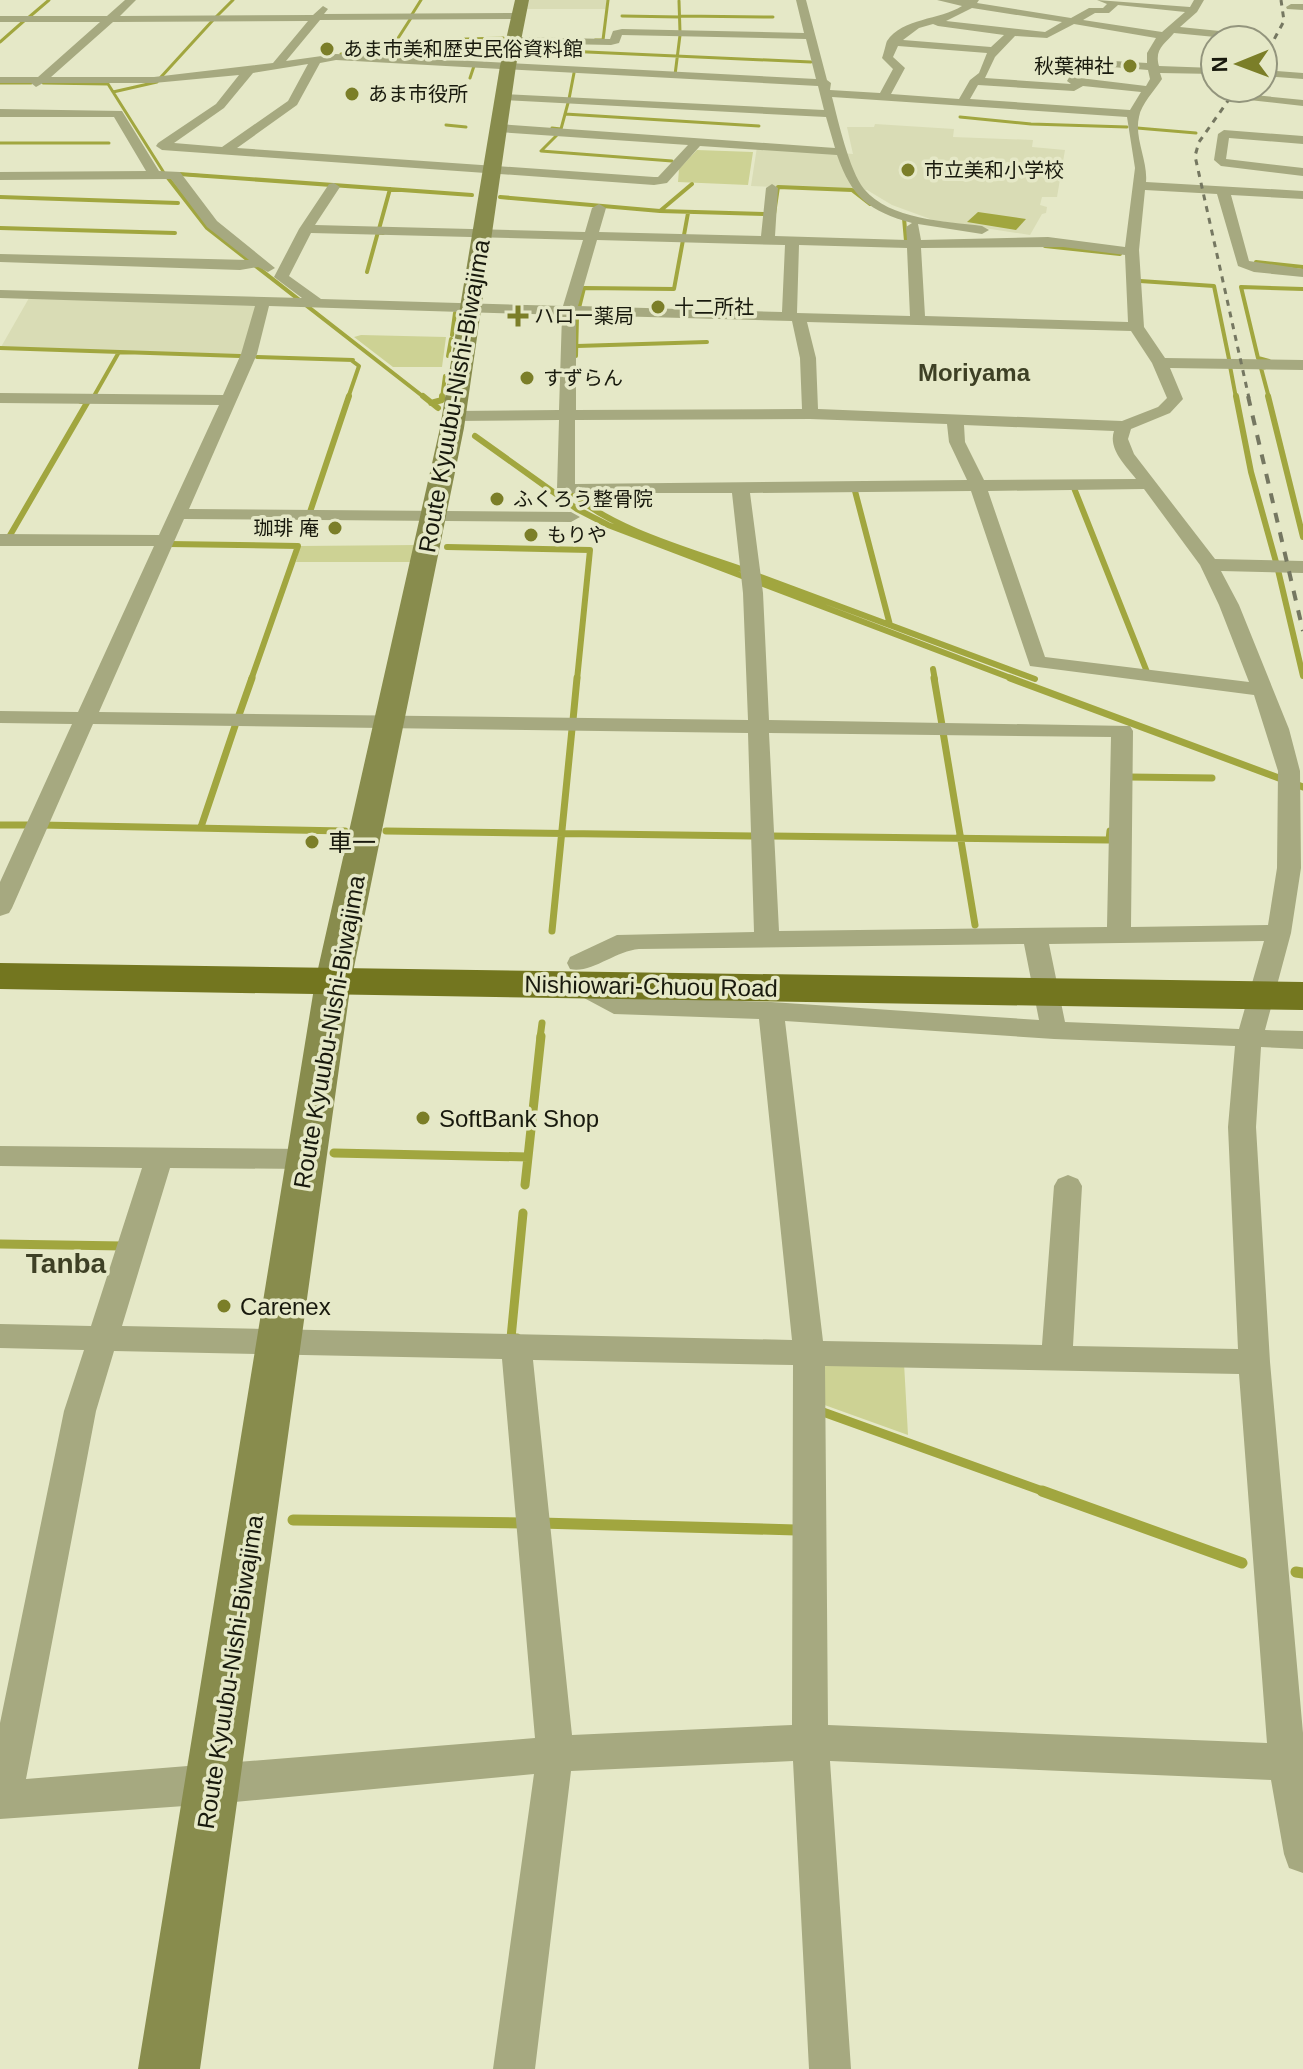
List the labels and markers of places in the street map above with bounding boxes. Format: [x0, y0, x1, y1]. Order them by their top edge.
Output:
place label: あま市美和歴史民俗資料館 [343, 38, 583, 60]
marker: あま市美和歴史民俗資料館 [318, 40, 336, 58]
place label: 秋葉神社 [1034, 55, 1114, 77]
marker: 秋葉神社 [1121, 57, 1139, 75]
place label: あま市役所 [368, 83, 468, 105]
marker: あま市役所 [343, 85, 361, 103]
place label: 市立美和小学校 [924, 159, 1064, 181]
marker: 市立美和小学校 [899, 161, 917, 179]
place label: 十二所社 [674, 296, 754, 318]
marker: 十二所社 [649, 298, 667, 316]
place label: ハロー薬局 [534, 305, 634, 327]
marker: ハロー薬局 [509, 307, 527, 325]
place label: すずらん [543, 367, 623, 389]
marker: すずらん [518, 369, 536, 387]
place label: ふくろう整骨院 [513, 488, 653, 510]
marker: ふくろう整骨院 [488, 490, 506, 508]
place label: 珈琲 庵 [253, 517, 319, 539]
marker: 珈琲 庵 [326, 519, 344, 537]
place label: もりや [547, 524, 607, 546]
marker: もりや [522, 526, 540, 544]
place label: 車一 [328, 829, 376, 856]
marker: 車一 [303, 833, 321, 851]
place label: SoftBank Shop [439, 1105, 599, 1132]
marker: SoftBank Shop [414, 1109, 432, 1127]
place label: Carenex [240, 1293, 331, 1320]
marker: Carenex [215, 1297, 233, 1315]

